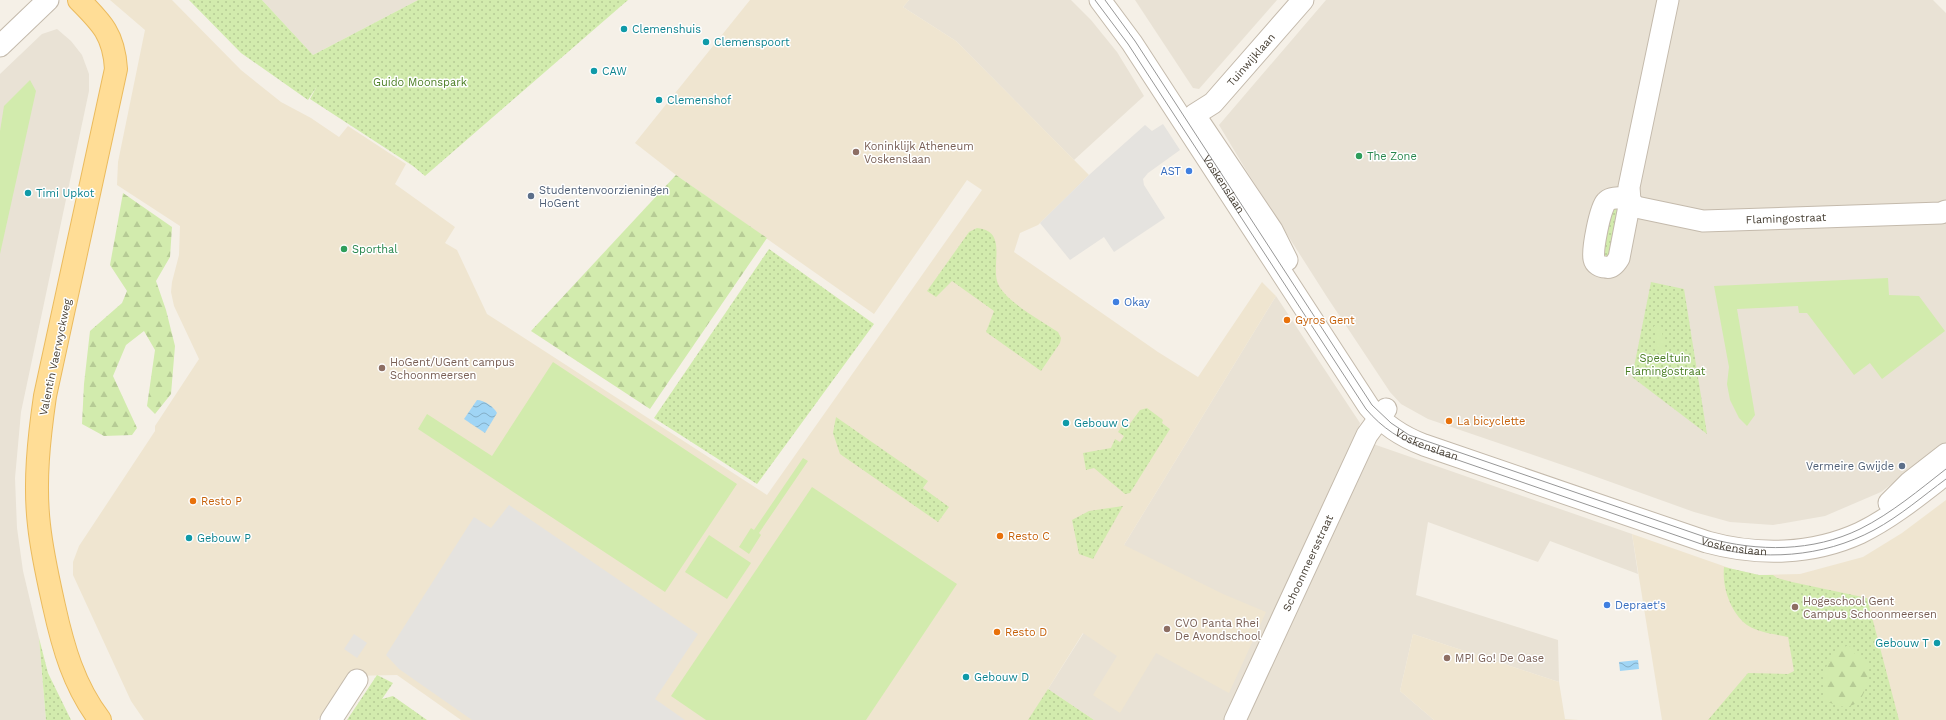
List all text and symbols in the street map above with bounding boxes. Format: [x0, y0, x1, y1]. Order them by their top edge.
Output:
place label: Clemenshuis [632, 23, 701, 36]
marker: Clemenshuis [619, 24, 629, 34]
street label: Tuinwijklaan [1224, 31, 1278, 89]
place label: Clemenspoort [714, 36, 790, 49]
marker: Clemenspoort [701, 37, 711, 47]
place label: CAW [602, 65, 627, 78]
marker: CAW [589, 66, 599, 76]
park label: Guido Moonspark [373, 76, 467, 89]
place label: Clemenshof [667, 94, 732, 107]
marker: Clemenshof [654, 95, 664, 105]
place label: Koninklijk Atheneum Voskenslaan [864, 140, 974, 166]
marker: Koninklijk Atheneum Voskenslaan [851, 147, 861, 157]
place label: The Zone [1367, 150, 1417, 163]
marker: The Zone [1354, 151, 1364, 161]
street label: Voskenslaan [1200, 153, 1247, 216]
place label: AST [1160, 165, 1181, 178]
marker: AST [1184, 166, 1194, 176]
place label: Studentenvoorzieningen HoGent [539, 184, 669, 210]
place label: Timi Upkot [36, 187, 95, 200]
marker: Timi Upkot [23, 188, 33, 198]
marker: Studentenvoorzieningen HoGent [526, 191, 536, 201]
street label: Flamingostraat [1745, 211, 1827, 227]
place label: Sporthal [352, 243, 398, 256]
marker: Sporthal [339, 244, 349, 254]
place label: Okay [1124, 296, 1150, 309]
street label: Valentin Vaerwyckweg [37, 297, 74, 417]
marker: Okay [1111, 297, 1121, 307]
place label: Gyros Gent [1295, 314, 1355, 327]
marker: Gyros Gent [1282, 315, 1292, 325]
park label: Speeltuin Flamingostraat [1625, 352, 1706, 378]
place label: HoGent/UGent campus Schoonmeersen [390, 356, 515, 382]
marker: HoGent/UGent campus Schoonmeersen [377, 363, 387, 373]
place label: La bicyclette [1457, 415, 1525, 428]
marker: La bicyclette [1444, 416, 1454, 426]
place label: Gebouw C [1074, 417, 1129, 430]
marker: Gebouw C [1061, 418, 1071, 428]
street label: Voskenslaan [1393, 426, 1460, 463]
place label: Vermeire Gwijde [1806, 460, 1894, 473]
marker: Vermeire Gwijde [1897, 461, 1907, 471]
place label: Resto P [201, 495, 242, 508]
marker: Resto P [188, 496, 198, 506]
street label: Schoonmeersstraat [1280, 513, 1336, 614]
place label: Resto C [1008, 530, 1050, 543]
marker: Resto C [995, 531, 1005, 541]
place label: Gebouw P [197, 532, 251, 545]
marker: Gebouw P [184, 533, 194, 543]
street label: Voskenslaan [1699, 534, 1767, 558]
place label: Hogeschool Gent Campus Schoonmeersen [1803, 595, 1937, 621]
place label: Depraet's [1615, 599, 1666, 612]
marker: Depraet's [1602, 600, 1612, 610]
marker: Hogeschool Gent Campus Schoonmeersen [1790, 602, 1800, 612]
place label: CVO Panta Rhei De Avondschool [1175, 617, 1261, 643]
marker: CVO Panta Rhei De Avondschool [1162, 624, 1172, 634]
place label: Resto D [1005, 626, 1047, 639]
marker: Resto D [992, 627, 1002, 637]
place label: Gebouw T [1875, 637, 1929, 650]
marker: Gebouw T [1932, 638, 1942, 648]
place label: MPI Go! De Oase [1455, 652, 1544, 665]
marker: MPI Go! De Oase [1442, 653, 1452, 663]
place label: Gebouw D [974, 671, 1029, 684]
marker: Gebouw D [961, 672, 971, 682]

